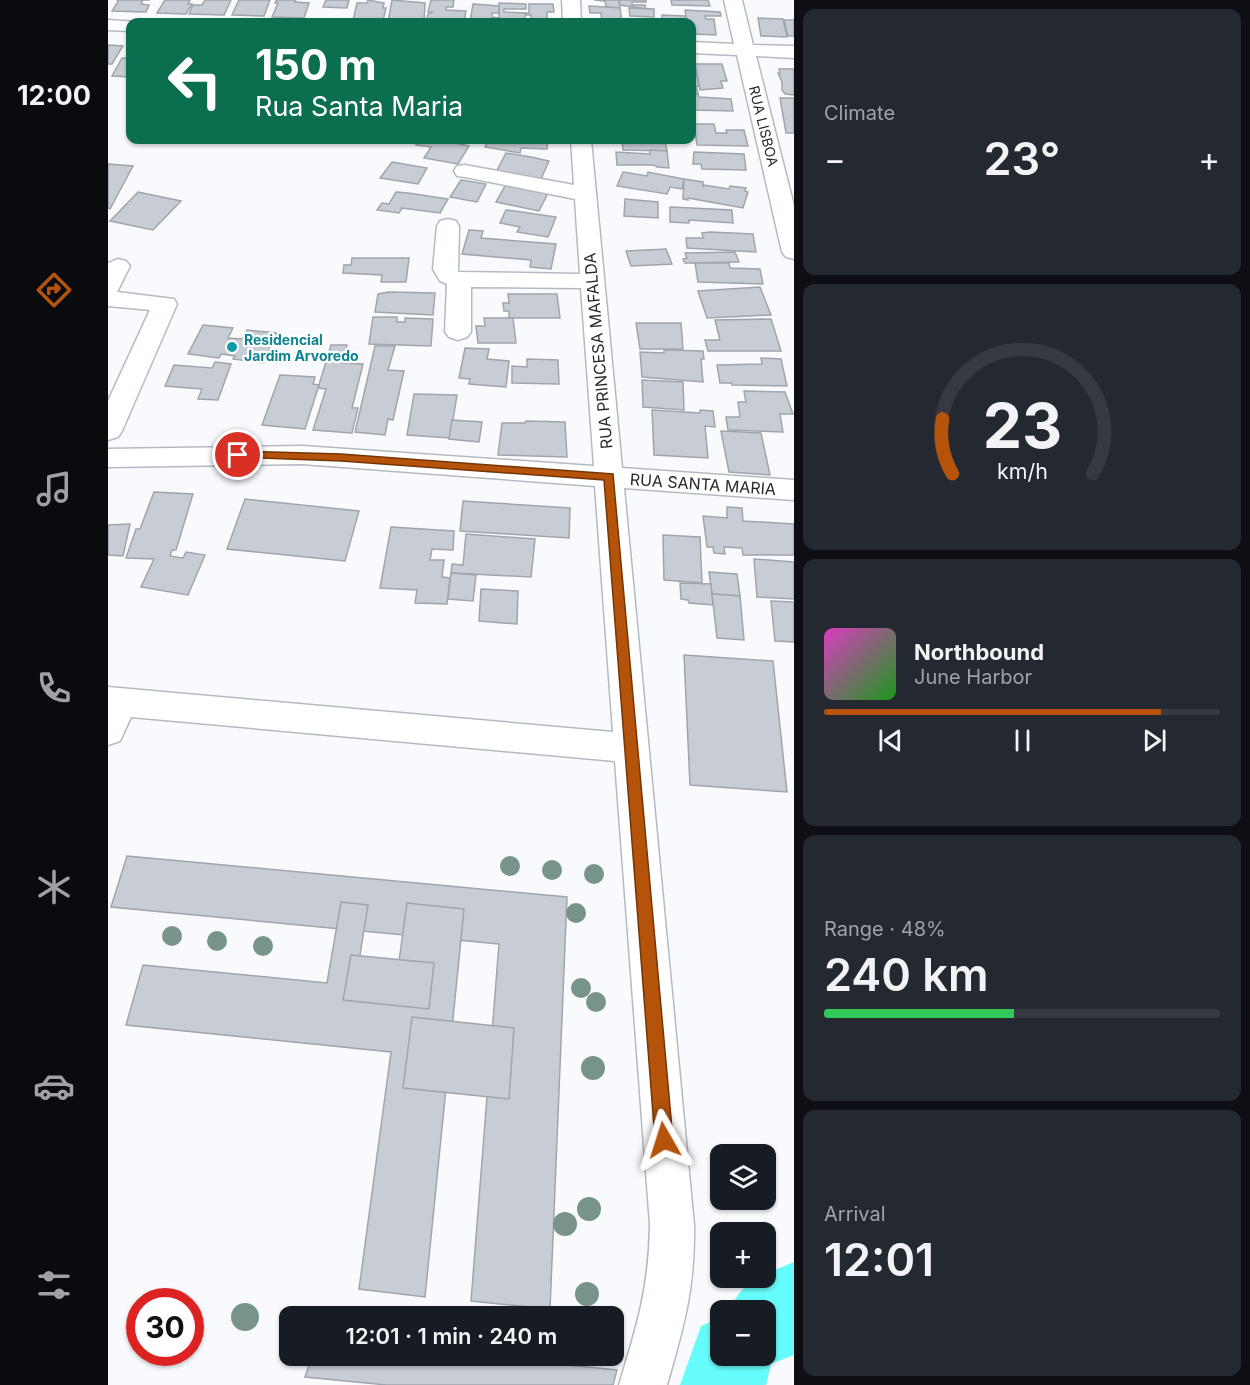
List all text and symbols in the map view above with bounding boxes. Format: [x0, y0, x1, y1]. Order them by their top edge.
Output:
text: 150 m [255, 39, 377, 90]
icon: left [156, 42, 234, 120]
text: 12:00 [17, 79, 91, 112]
street label: RUA LISBOA [746, 84, 782, 168]
text: Rua Santa Maria [255, 90, 463, 123]
text: Climate [824, 101, 895, 125]
text: 23° [984, 131, 1060, 186]
text: − [824, 139, 846, 179]
text: + [1198, 139, 1220, 179]
street label: RUA PRINCESA MAFALDA [579, 252, 617, 450]
icon: directions [33, 269, 75, 311]
place label: Residencial Jardim Arvoredo [244, 331, 359, 364]
marker: Residencial Jardim Arvoredo [225, 340, 239, 354]
text: 23 [982, 388, 1062, 463]
pin [212, 429, 263, 480]
icon: arrive [221, 438, 254, 471]
text: km/h [997, 459, 1047, 485]
icon: music [33, 468, 75, 510]
street label: RUA SANTA MARIA [629, 469, 777, 499]
text: Northbound [914, 639, 1044, 665]
text: June Harbor [914, 665, 1032, 689]
icon: phone [33, 667, 75, 709]
icon: previous [874, 724, 907, 757]
icon: pause [1006, 724, 1039, 757]
icon: next [1138, 724, 1171, 757]
icon: climate [33, 866, 75, 908]
text: Range · 48% [824, 917, 946, 941]
text: 240 km [824, 947, 988, 1002]
icon: car [33, 1065, 75, 1107]
position arrow [632, 1108, 696, 1172]
map controls [710, 1144, 776, 1366]
button: layers [710, 1144, 776, 1210]
text: Arrival [824, 1202, 886, 1226]
button: + [710, 1222, 776, 1288]
text: 12:01 [824, 1232, 934, 1287]
icon: filters [33, 1264, 75, 1306]
speed limit sign: 30 [126, 1288, 204, 1366]
button: − [710, 1300, 776, 1366]
text: 12:01 · 1 min · 240 m [346, 1323, 557, 1349]

